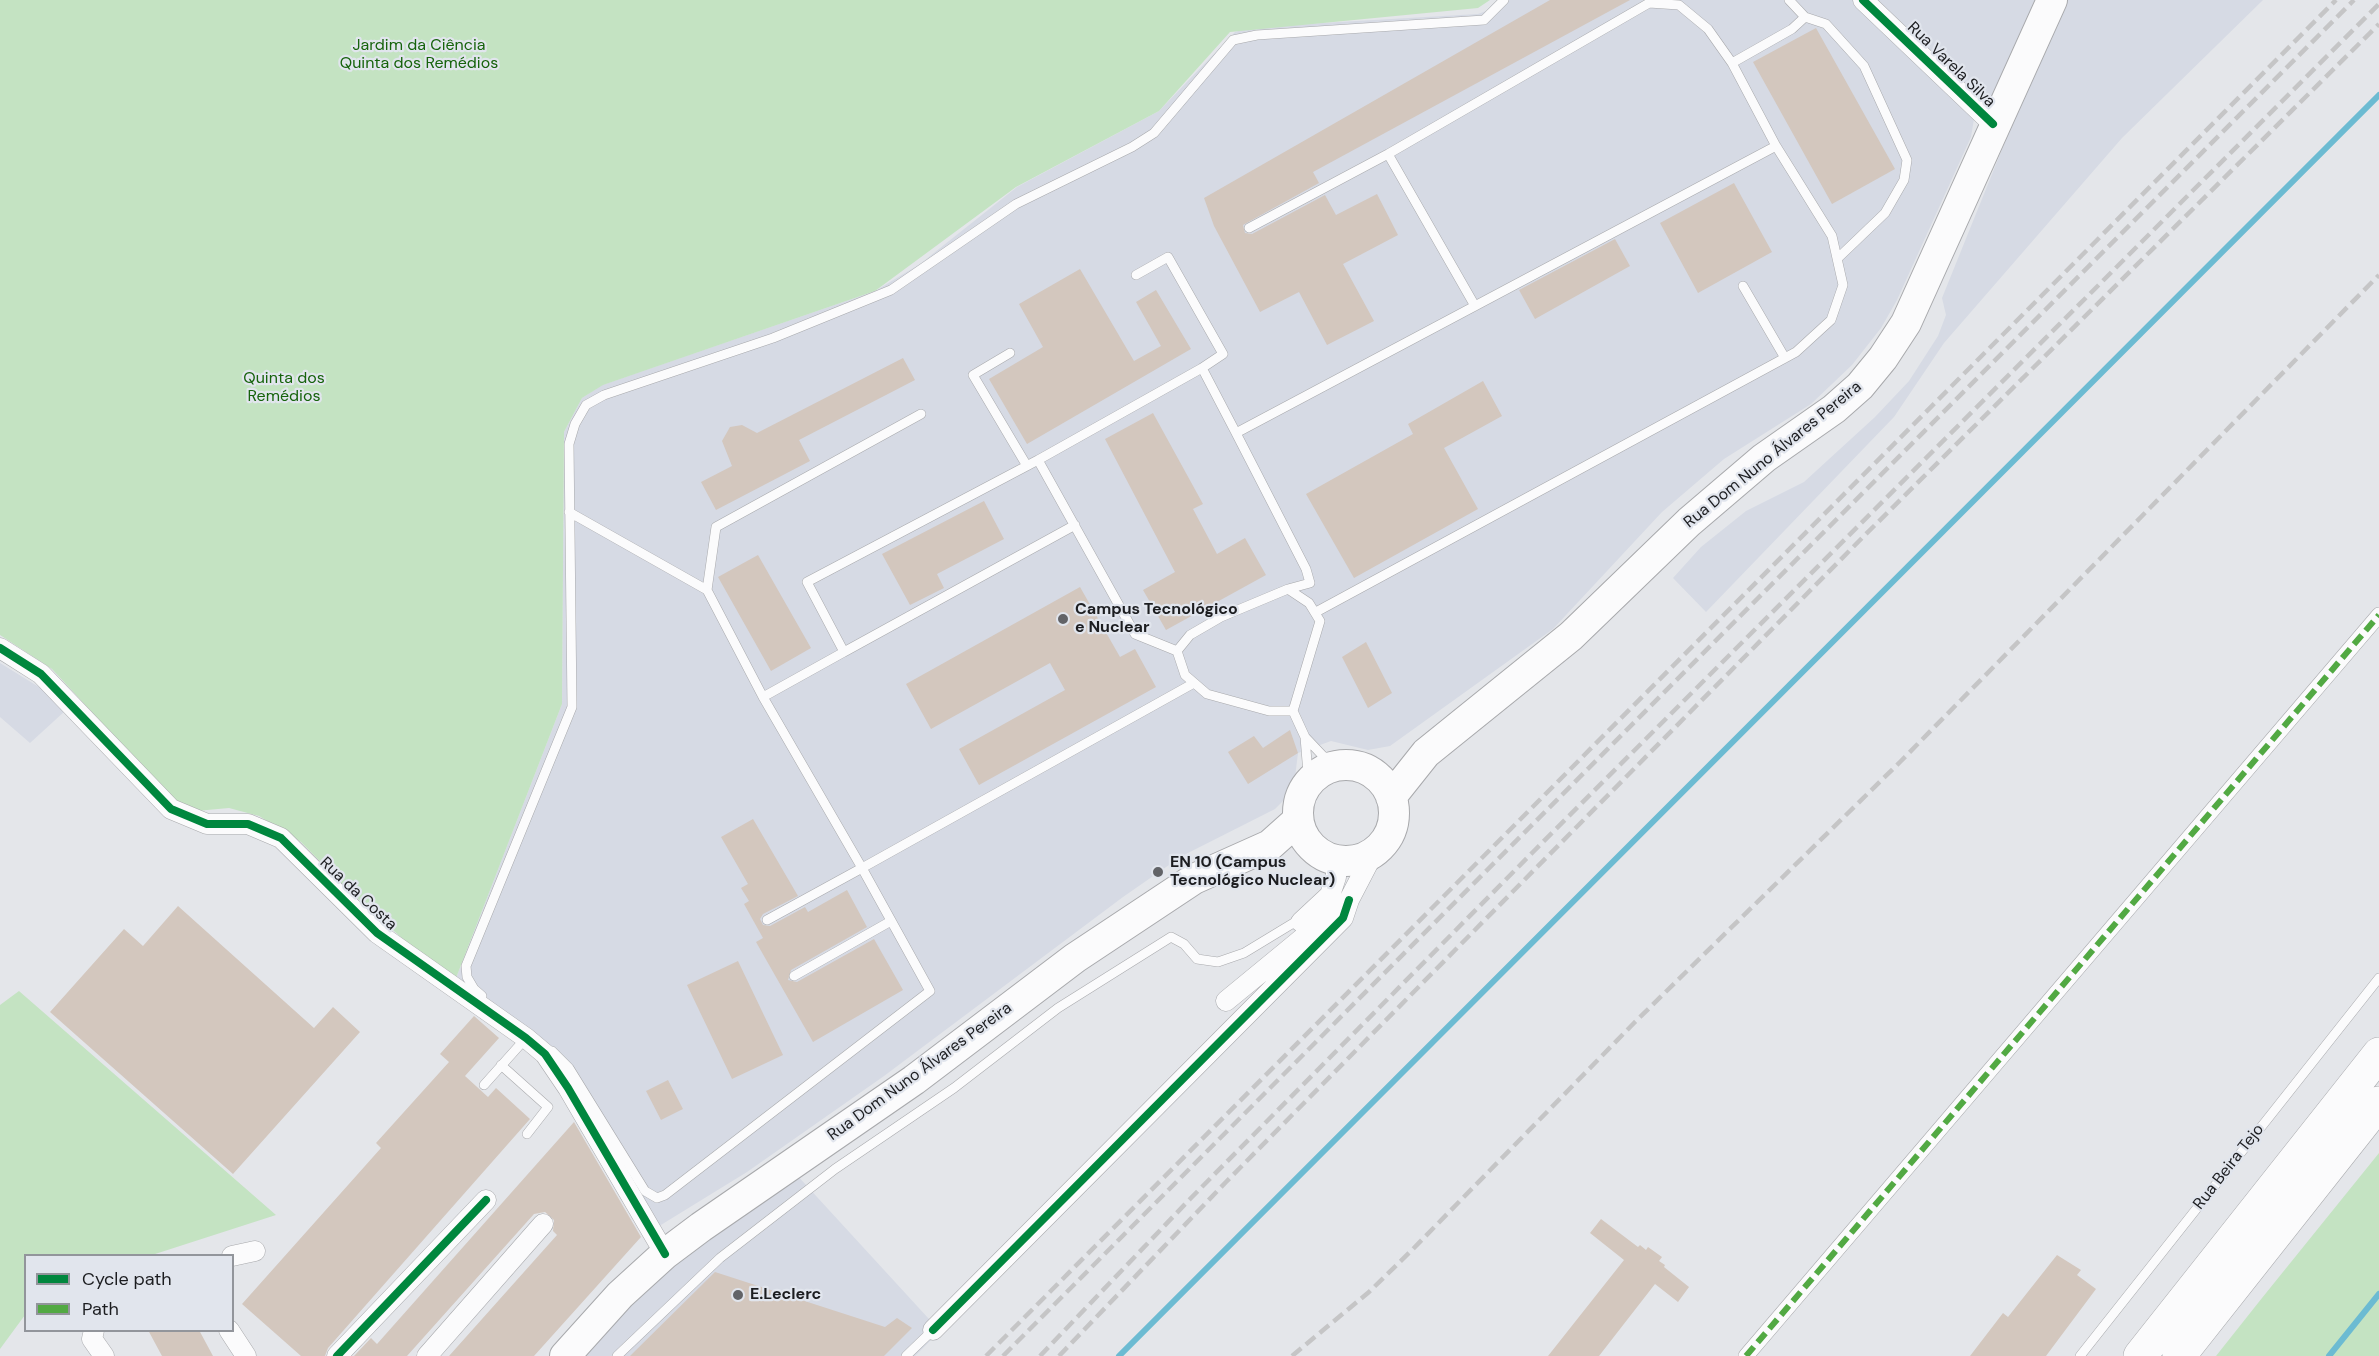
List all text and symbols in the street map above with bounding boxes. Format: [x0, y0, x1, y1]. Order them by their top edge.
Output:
street label: Rua Varela Silva [1903, 18, 1999, 112]
park label: Jardim da Ciência Quinta dos Remédios [340, 36, 498, 74]
park label: Quinta dos Remédios [243, 369, 325, 407]
street label: Rua Dom Nuno Álvares Pereira [1680, 377, 1866, 533]
place label: Campus Tecnológico e Nuclear [1075, 600, 1238, 638]
marker: Campus Tecnológico e Nuclear [1056, 612, 1070, 626]
street label: Rua da Costa [316, 853, 400, 935]
place label: EN 10 (Campus Tecnológico Nuclear) [1170, 853, 1335, 891]
marker: EN 10 (Campus Tecnológico Nuclear) [1151, 865, 1165, 879]
street label: Rua Dom Nuno Álvares Pereira [824, 999, 1016, 1145]
street label: Rua Beira Tejo [2190, 1120, 2268, 1214]
legend [24, 1254, 234, 1332]
text: Cycle path [82, 1267, 172, 1291]
place label: E.Leclerc [750, 1285, 821, 1305]
marker: E.Leclerc [731, 1288, 745, 1302]
text: Path [82, 1297, 119, 1321]

